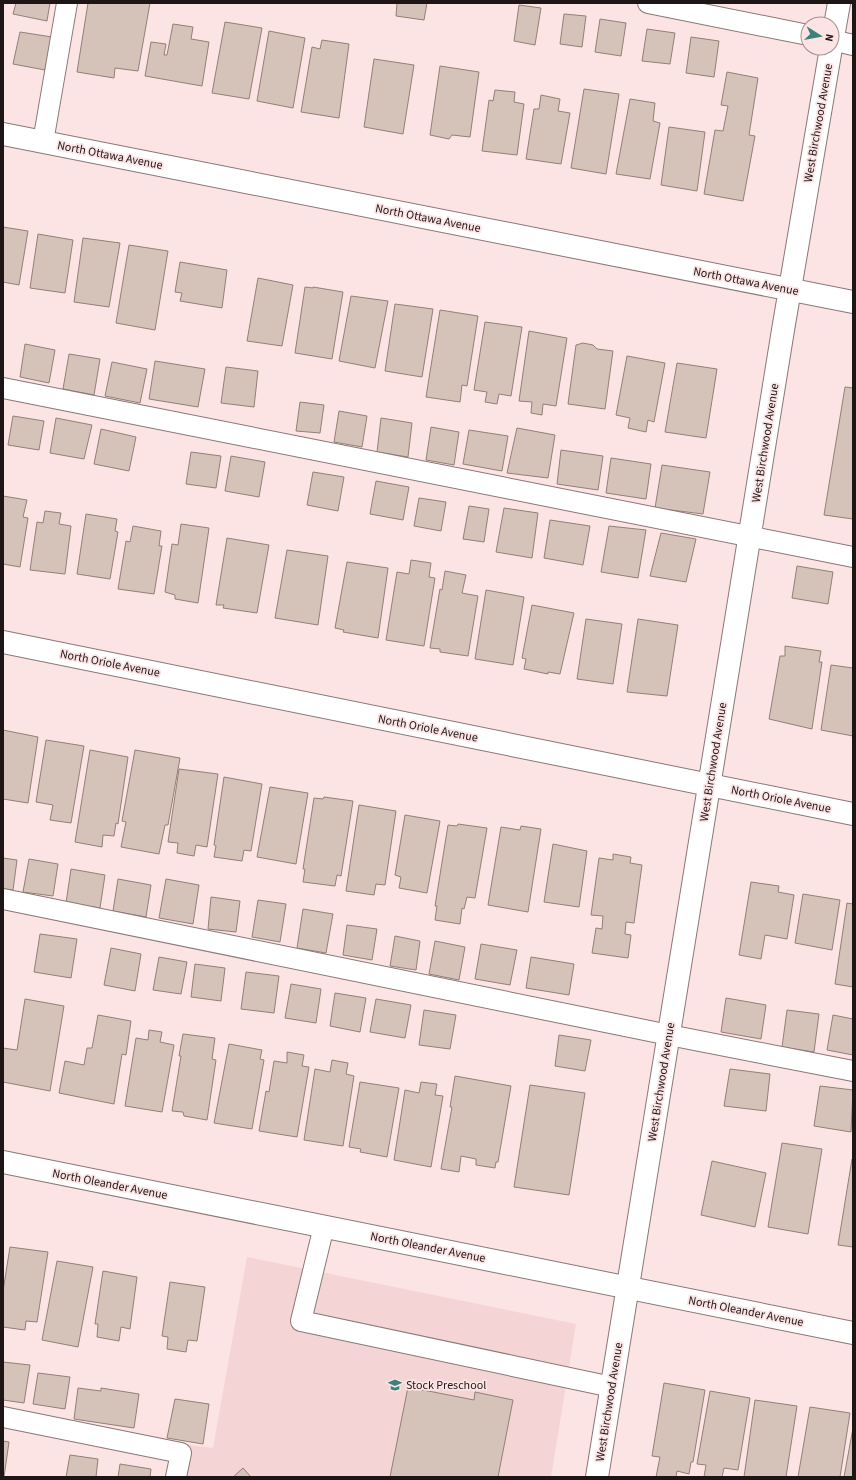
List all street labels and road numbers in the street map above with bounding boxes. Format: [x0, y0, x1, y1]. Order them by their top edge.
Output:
street label: West Birchwood Avenue [800, 62, 837, 184]
street label: North Ottawa Avenue [56, 137, 164, 174]
street label: North Ottawa Avenue [374, 200, 482, 237]
street label: North Ottawa Avenue [692, 263, 800, 300]
street label: West Birchwood Avenue [748, 382, 783, 504]
street label: North Oriole Avenue [59, 645, 161, 682]
street label: West Birchwood Avenue [696, 701, 731, 823]
street label: North Oriole Avenue [377, 710, 479, 747]
street label: North Oriole Avenue [730, 781, 832, 818]
street label: West Birchwood Avenue [644, 1021, 679, 1143]
street label: North Oleander Avenue [51, 1165, 169, 1204]
street label: North Oleander Avenue [369, 1228, 487, 1267]
street label: North Oleander Avenue [687, 1292, 805, 1331]
street label: West Birchwood Avenue [592, 1341, 627, 1463]

